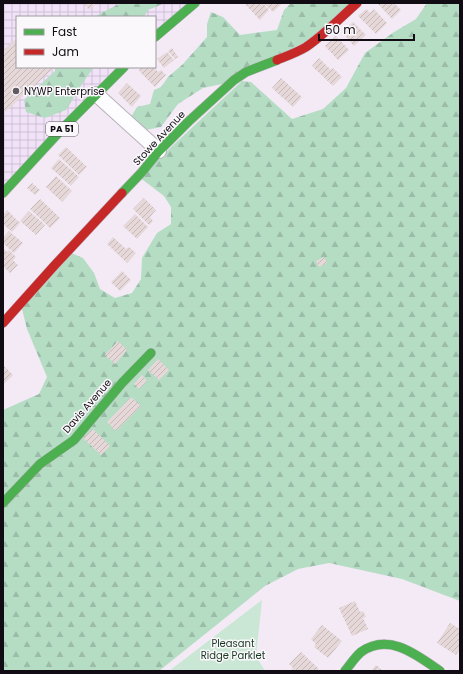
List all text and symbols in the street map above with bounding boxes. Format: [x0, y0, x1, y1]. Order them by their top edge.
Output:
legend [16, 16, 156, 68]
scale bar [319, 16, 414, 42]
text: 50 m [325, 21, 356, 38]
text: Fast [52, 23, 77, 40]
text: Jam [52, 43, 79, 60]
place label: NYWP Enterprise [24, 84, 105, 99]
marker: NYWP Enterprise [11, 86, 21, 96]
street label: Stowe Avenue [129, 107, 189, 169]
road number: PA 51 [46, 122, 78, 136]
street label: Davis Avenue [59, 376, 115, 436]
park label: Pleasant Ridge Parklet [201, 636, 266, 663]

